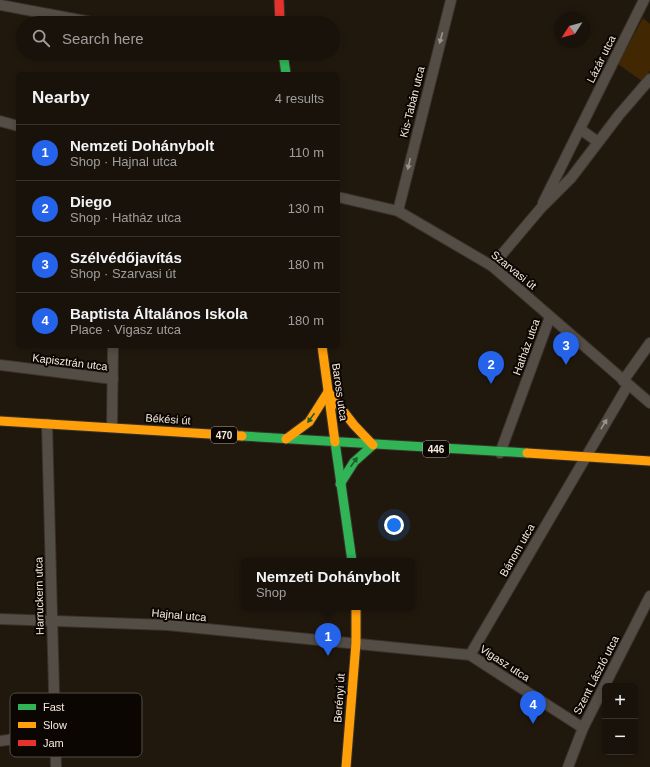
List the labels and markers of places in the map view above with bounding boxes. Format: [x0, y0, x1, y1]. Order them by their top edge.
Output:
pin: 3 [553, 332, 579, 365]
pin: 2 [478, 351, 504, 384]
pin: 1 [315, 623, 341, 656]
pin: 4 [520, 691, 546, 724]

